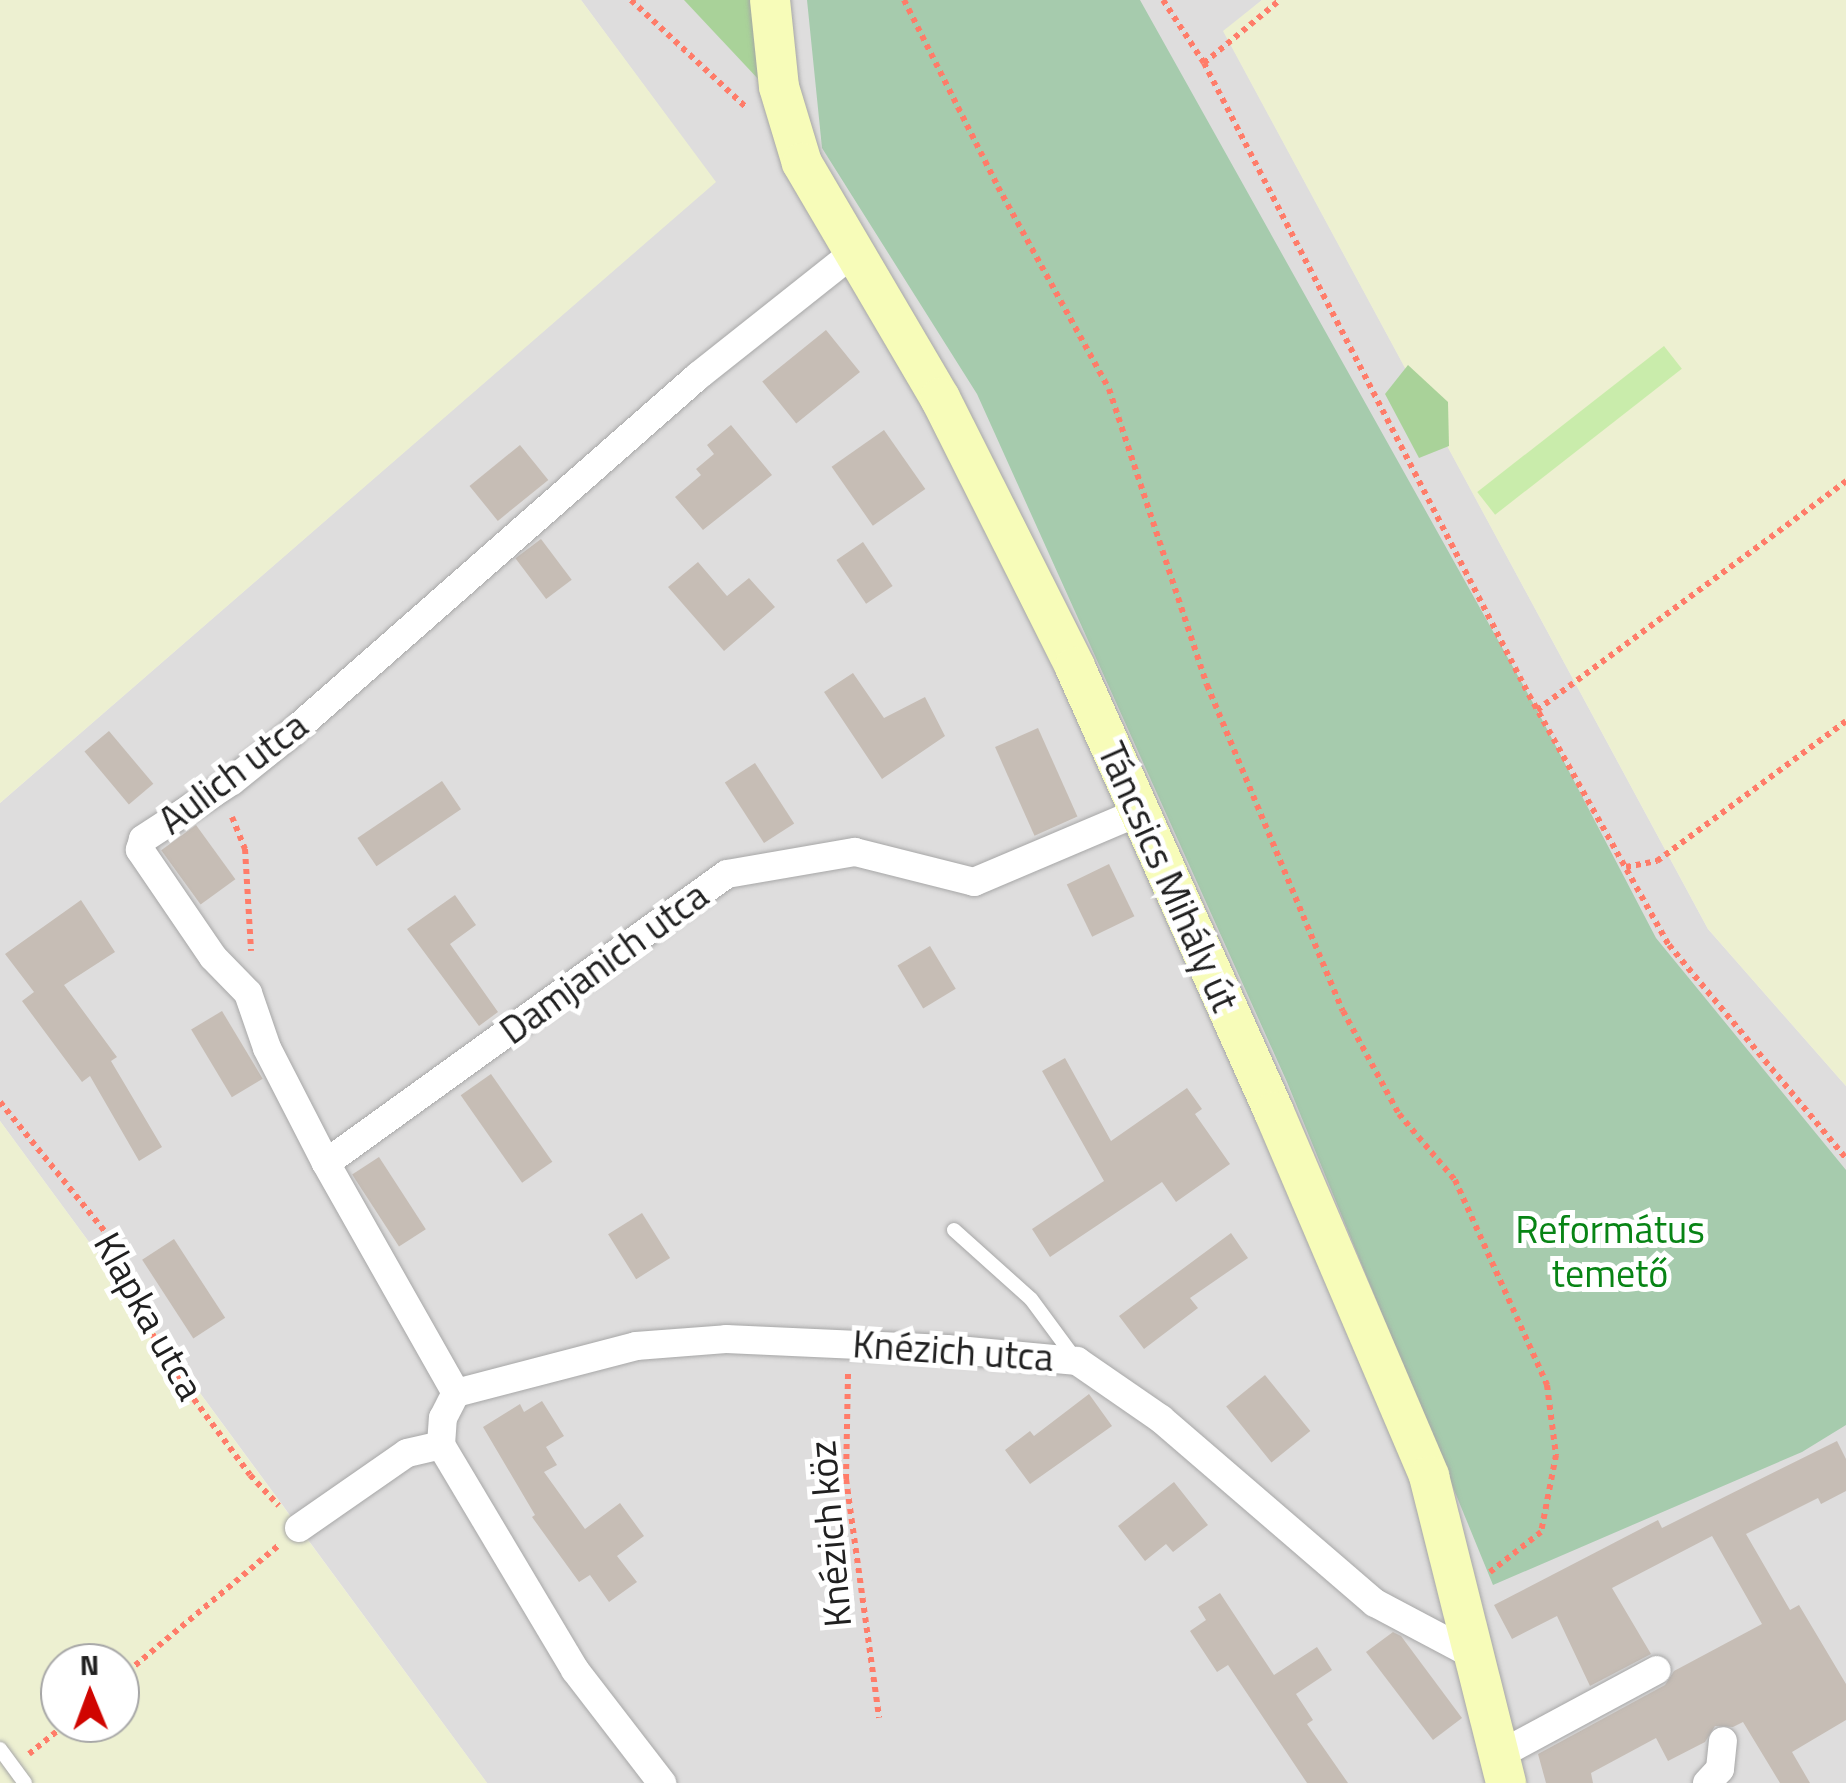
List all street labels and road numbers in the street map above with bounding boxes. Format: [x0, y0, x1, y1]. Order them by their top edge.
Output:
street label: Aulich utca [150, 702, 316, 844]
street label: Táncsics Mihály út [1088, 735, 1248, 1019]
street label: Damjanich utca [491, 872, 717, 1054]
street label: Klapka utca [84, 1224, 214, 1408]
street label: Knézich utca [851, 1321, 1055, 1381]
street label: Knézich köz [799, 1439, 861, 1629]

